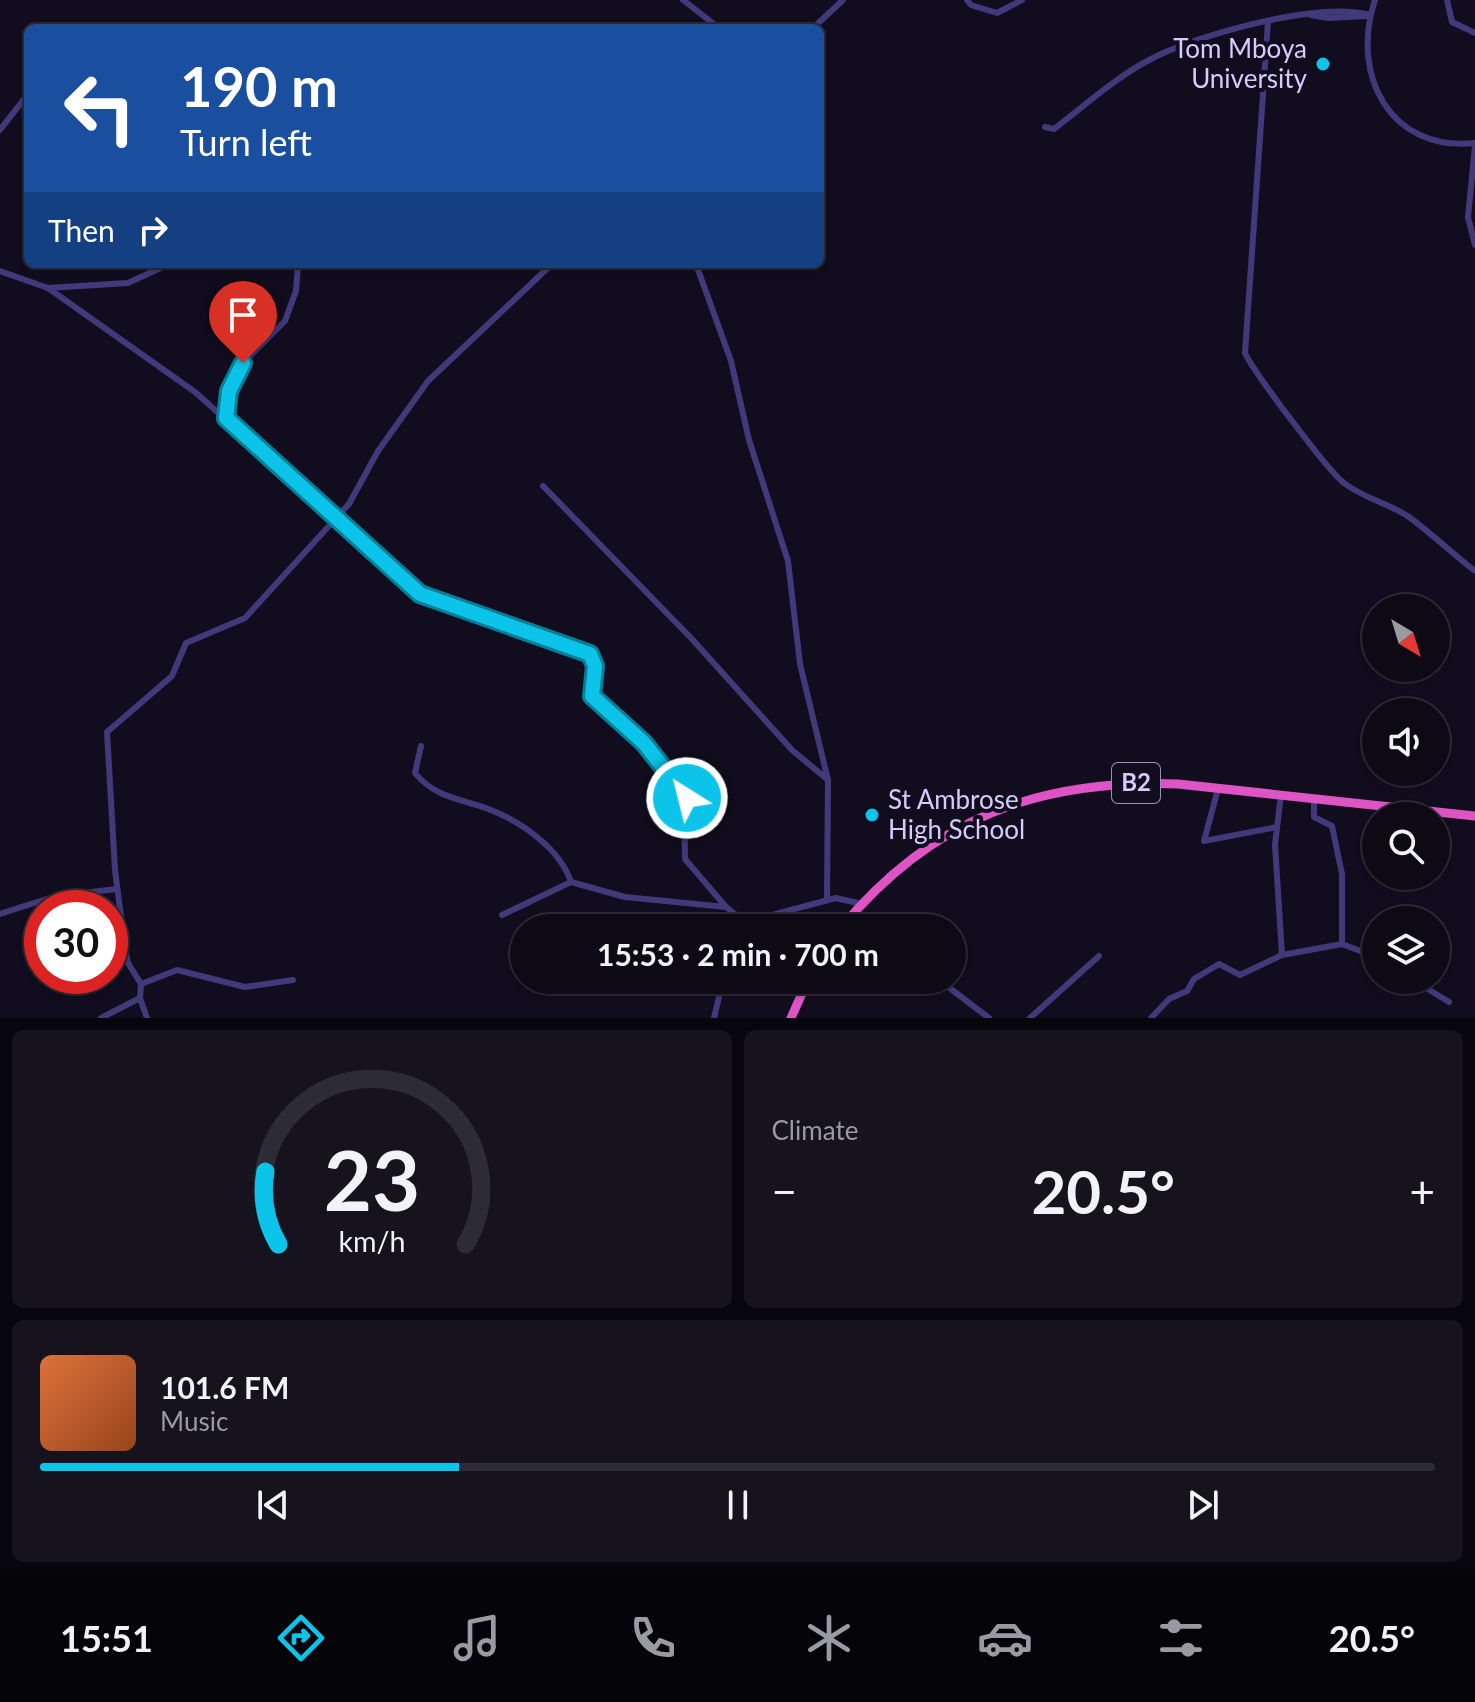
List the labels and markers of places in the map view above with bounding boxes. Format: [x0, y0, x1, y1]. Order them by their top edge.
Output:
place label: Tom Mboya University [1173, 32, 1308, 94]
marker: Tom Mboya University [1314, 55, 1332, 73]
pin [209, 281, 277, 363]
place label: St Ambrose High School [888, 783, 1025, 845]
marker: St Ambrose High School [863, 806, 881, 824]

